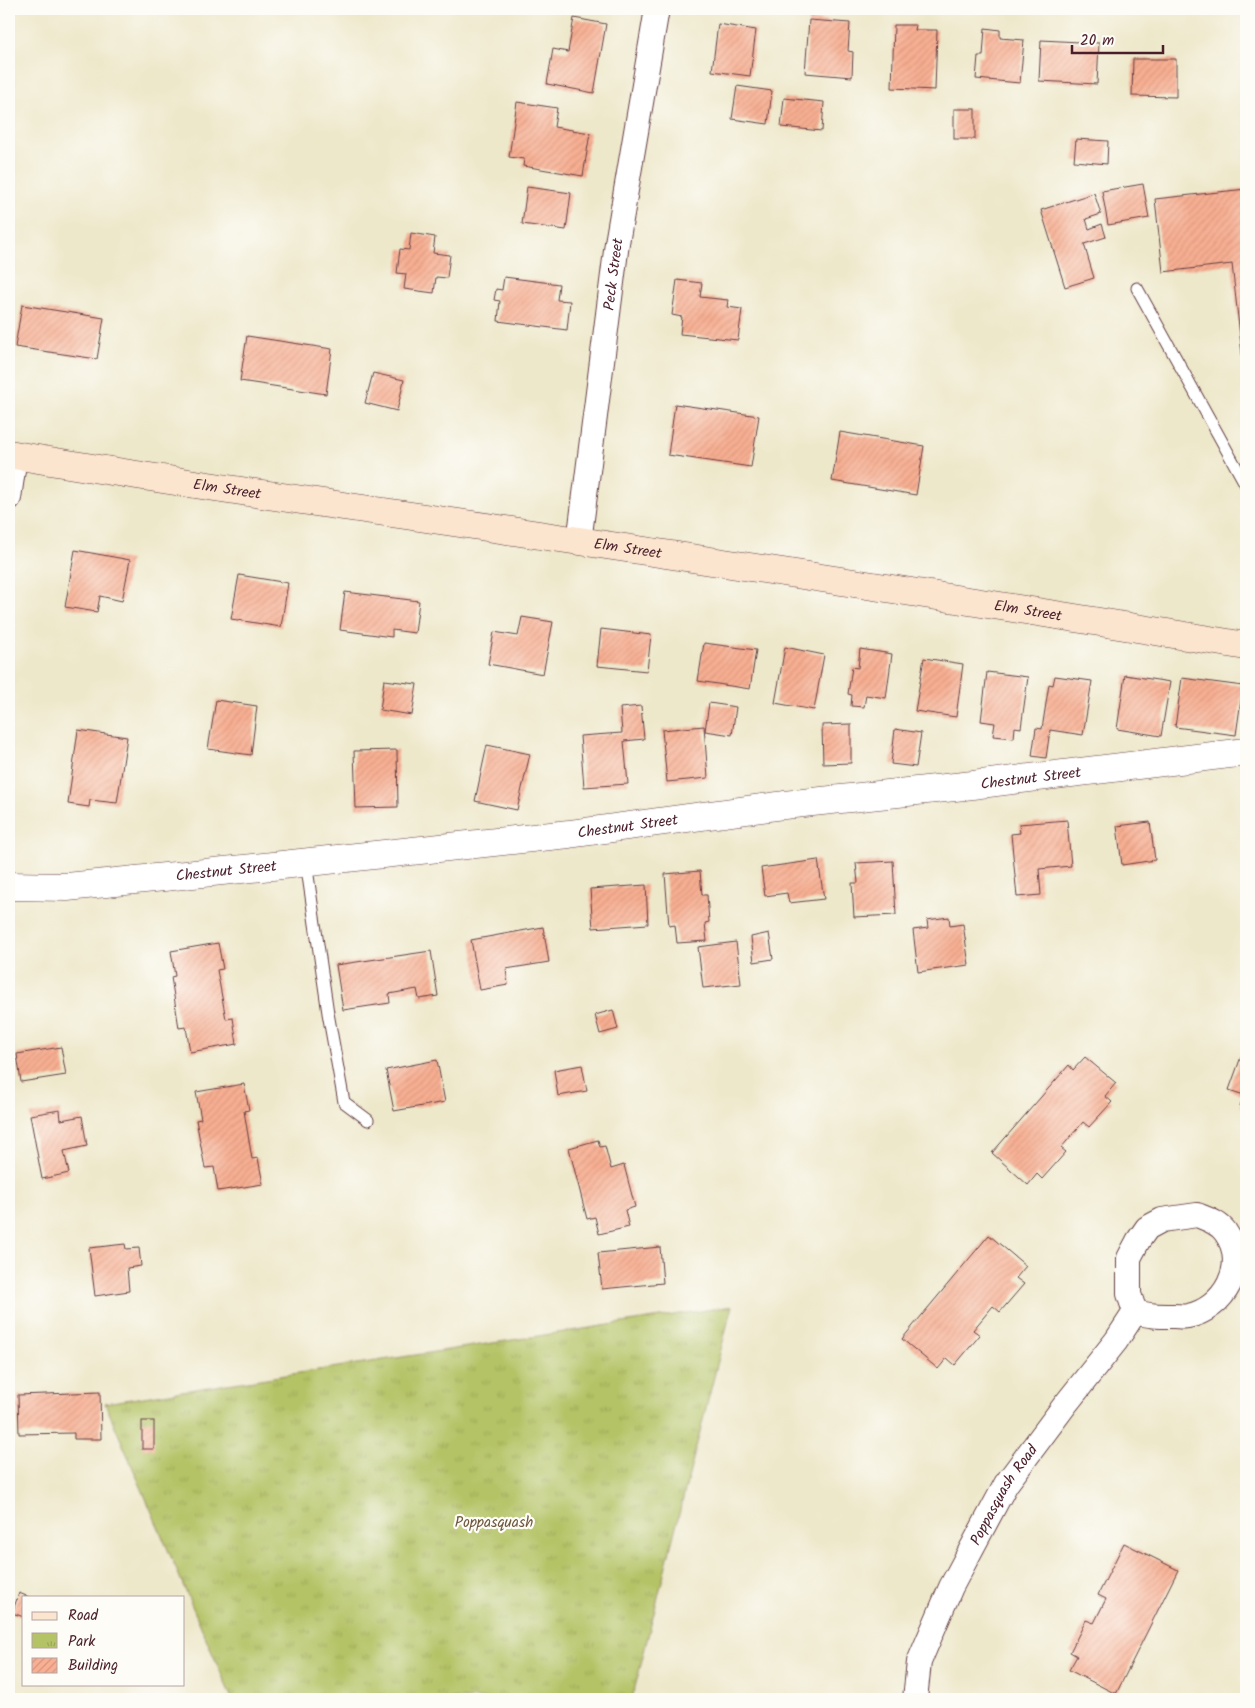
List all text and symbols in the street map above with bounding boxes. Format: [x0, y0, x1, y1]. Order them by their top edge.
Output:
scale bar [1072, 22, 1164, 54]
text: 20 m [1080, 29, 1114, 53]
street label: Peck Street [598, 236, 631, 312]
street label: Elm Street [191, 473, 263, 507]
street label: Elm Street [592, 532, 664, 566]
street label: Elm Street [992, 594, 1064, 629]
street label: Chestnut Street [979, 761, 1083, 797]
street label: Chestnut Street [576, 808, 680, 846]
street label: Chestnut Street [175, 855, 278, 889]
street label: Poppasquash Road [964, 1440, 1045, 1550]
park label: Poppasquash [455, 1511, 533, 1535]
legend [22, 1596, 185, 1686]
text: Road [68, 1604, 99, 1628]
text: Park [68, 1630, 96, 1654]
text: Building [68, 1654, 118, 1678]

